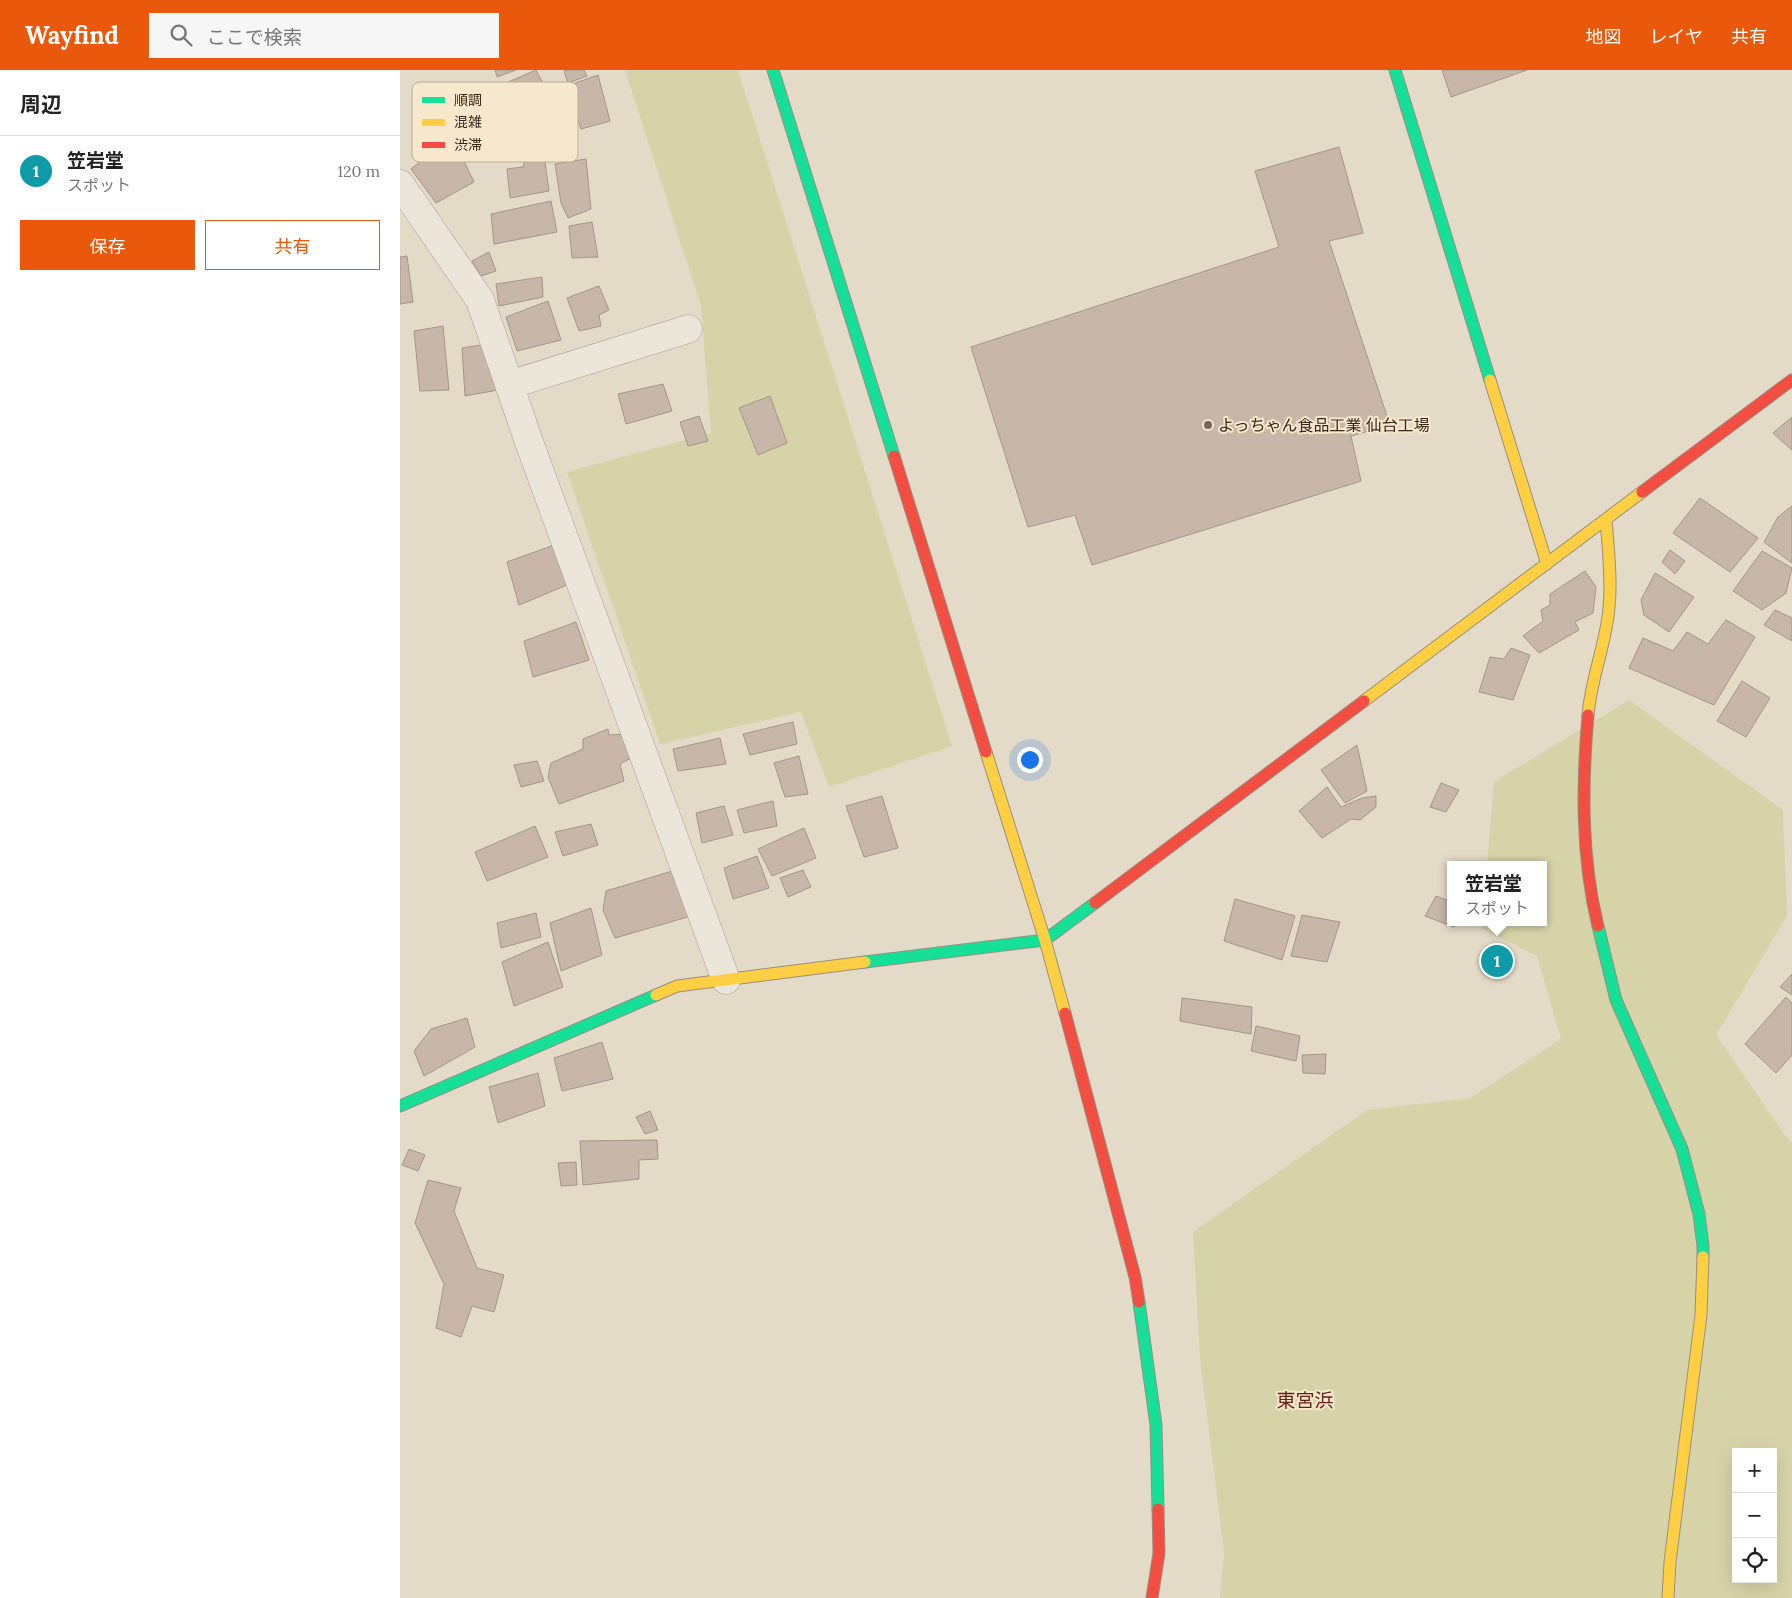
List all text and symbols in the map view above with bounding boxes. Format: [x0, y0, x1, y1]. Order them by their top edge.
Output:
search box [149, 13, 499, 58]
text: Wayfind [25, 20, 119, 51]
icon: search [167, 21, 195, 49]
text: ここで検索 [207, 25, 302, 49]
text: 地図 [1586, 25, 1622, 48]
text: レイヤ [1650, 25, 1703, 48]
text: 共有 [1731, 25, 1767, 48]
legend [412, 82, 578, 162]
text: 周辺 [20, 91, 62, 118]
text: 順調 [454, 91, 482, 109]
text: 混雑 [454, 113, 482, 131]
text: 渋滞 [454, 136, 482, 154]
text: 笠岩堂 [67, 148, 124, 172]
text: 1 [33, 161, 39, 181]
text: 120 m [337, 161, 380, 181]
text: スポット [67, 175, 131, 195]
button: 保存 [20, 220, 195, 270]
button: 共有 [205, 220, 380, 270]
place label: よっちゃん食品工業 仙台工場 [1218, 415, 1430, 435]
marker: よっちゃん食品工業 仙台工場 [1202, 419, 1214, 431]
your location [1017, 747, 1043, 773]
popup [1447, 861, 1547, 926]
text: 笠岩堂 [1465, 871, 1522, 895]
text: スポット [1465, 898, 1529, 918]
pin: 1 [1481, 942, 1513, 980]
district label: 東宮浜 [1276, 1388, 1334, 1412]
map controls [1732, 1448, 1777, 1583]
button: + [1732, 1448, 1777, 1493]
button: − [1732, 1493, 1777, 1538]
button: locate [1732, 1538, 1777, 1583]

